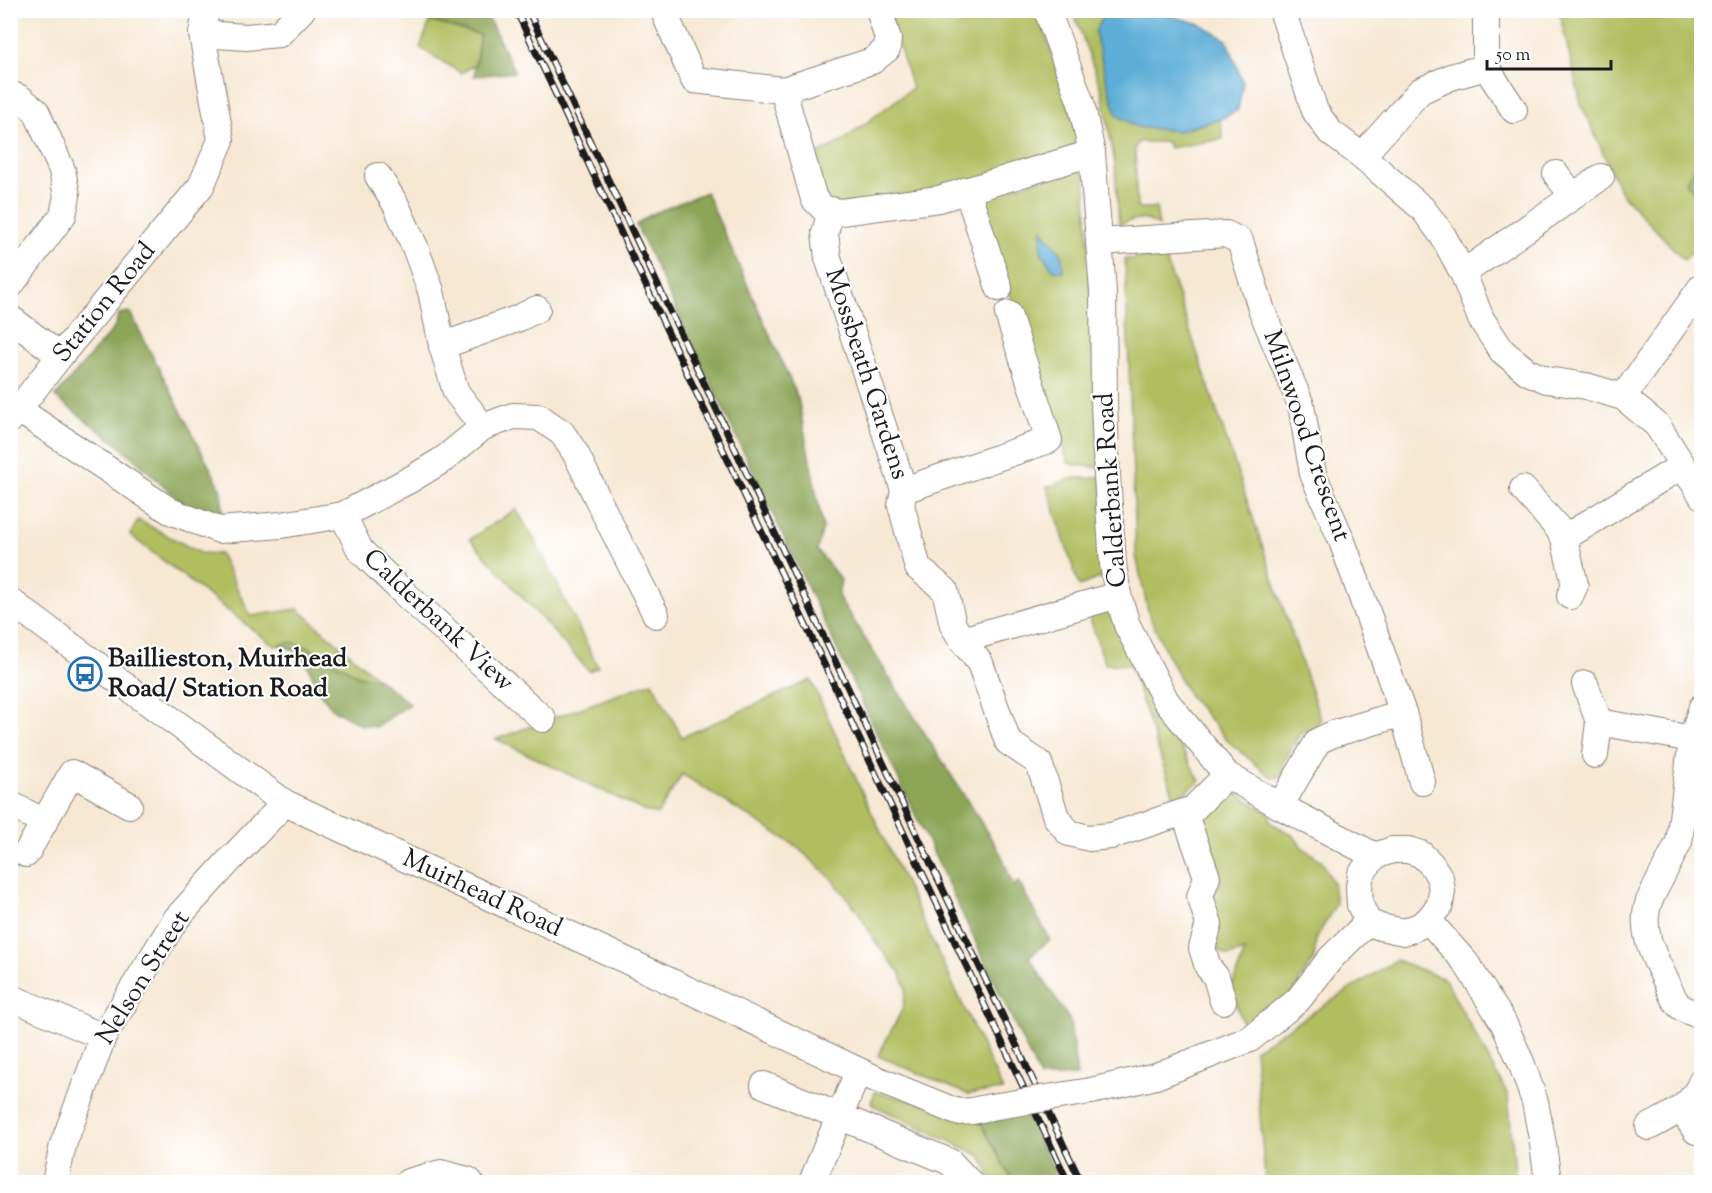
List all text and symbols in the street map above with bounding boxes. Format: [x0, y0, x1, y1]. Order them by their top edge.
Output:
scale bar [1487, 33, 1612, 71]
text: 50 m [1495, 43, 1531, 69]
street label: Station Road [45, 234, 165, 371]
street label: Mossbeath Gardens [814, 263, 918, 485]
street label: Milnwood Crescent [1253, 325, 1360, 547]
street label: Calderbank Road [1087, 391, 1137, 589]
street label: Calderbank View [354, 541, 522, 701]
place label: Baillieston, Muirhead Road/ Station Road [108, 641, 347, 708]
bus stop icon: Baillieston, Muirhead Road/ Station Road [67, 656, 103, 692]
street label: Muirhead Road [396, 841, 568, 947]
street label: Nelson Street [88, 904, 200, 1052]

